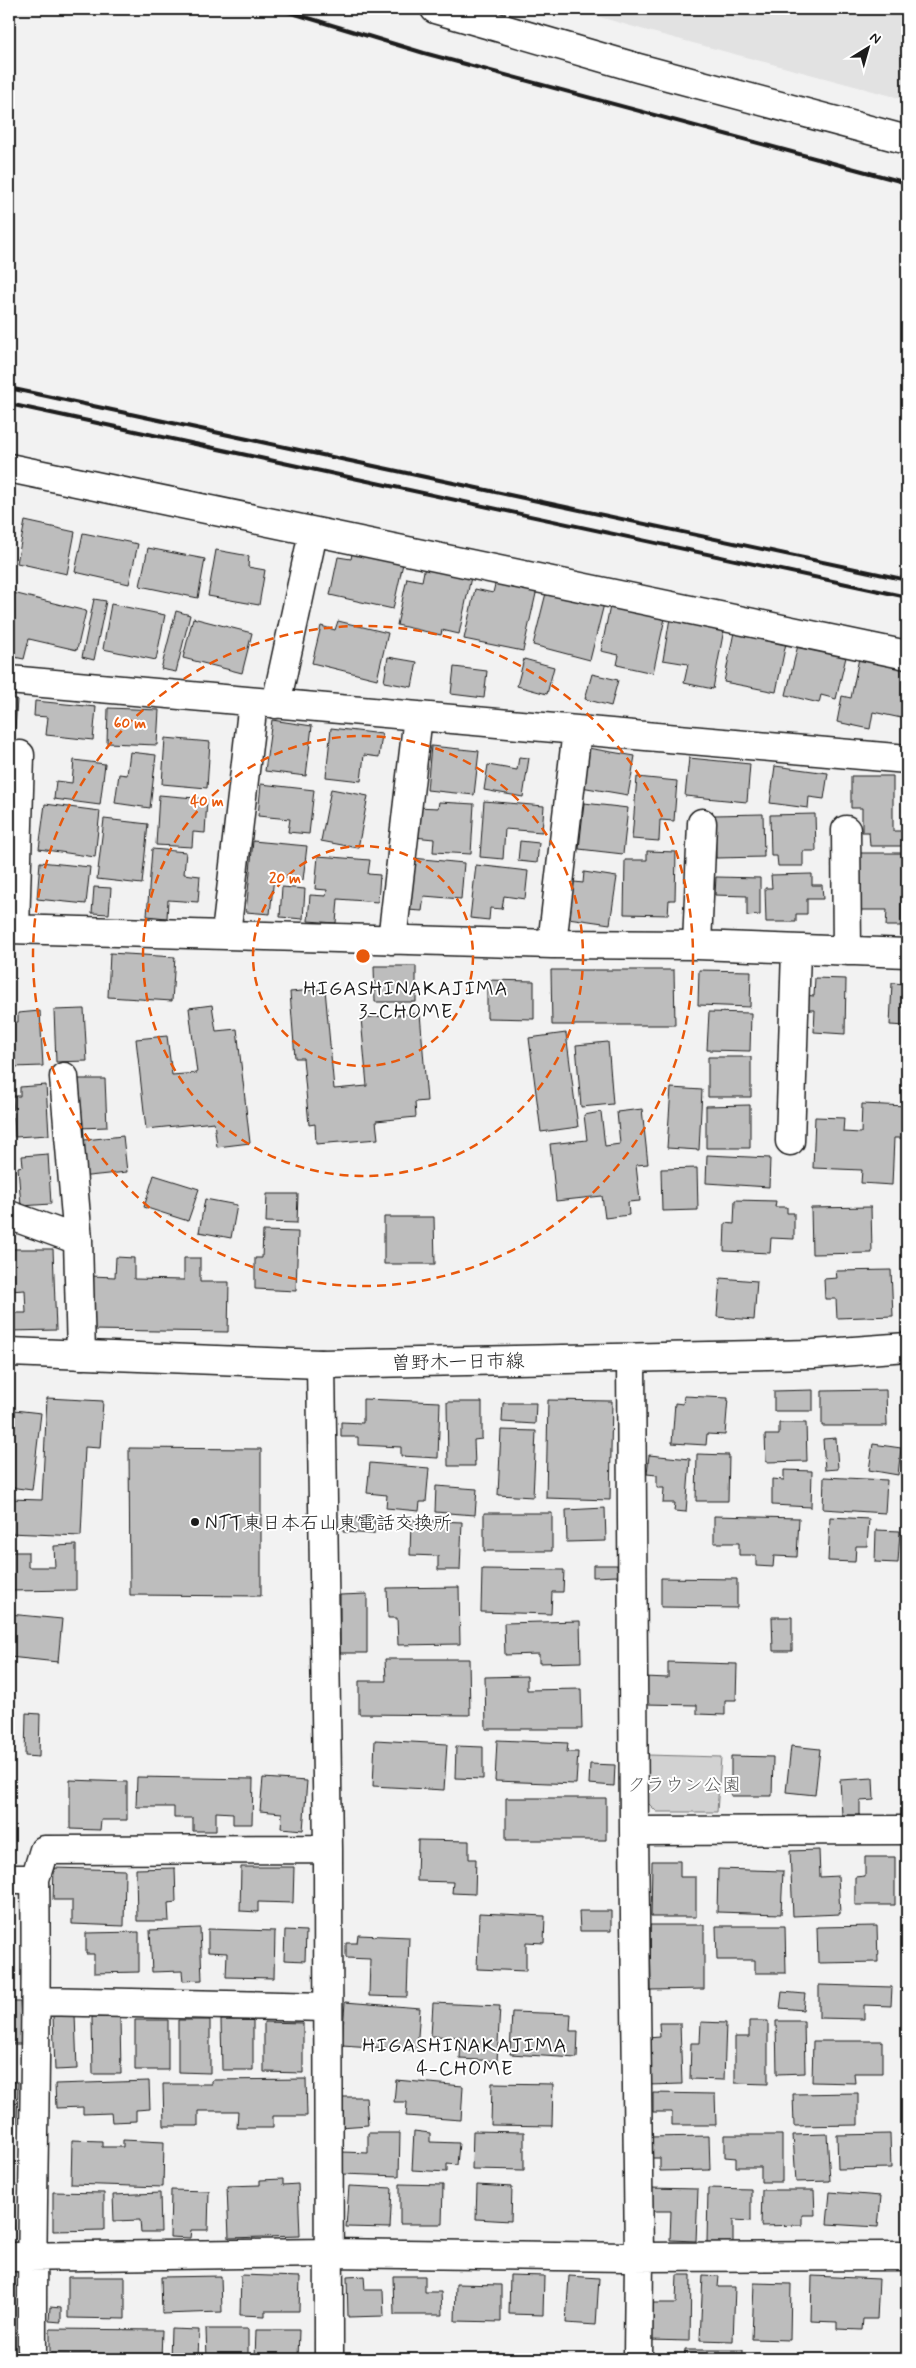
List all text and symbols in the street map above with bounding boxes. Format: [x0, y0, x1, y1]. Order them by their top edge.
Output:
north arrow [844, 22, 894, 72]
text: N [866, 28, 884, 48]
text: 60 m [114, 714, 146, 734]
text: 40 m [190, 792, 224, 812]
text: 20 m [269, 869, 301, 889]
centre of rings [354, 947, 372, 965]
district label: HIGASHINAKAJIMA 3-CHOME [303, 976, 509, 1026]
street label: 曽野木一日市線 [391, 1349, 525, 1376]
place label: NTT東日本石山東電話交換所 [205, 1511, 452, 1536]
marker: NTT東日本石山東電話交換所 [189, 1516, 201, 1528]
park label: クラウン公園 [627, 1773, 741, 1798]
district label: HIGASHINAKAJIMA 4-CHOME [362, 2033, 568, 2083]

